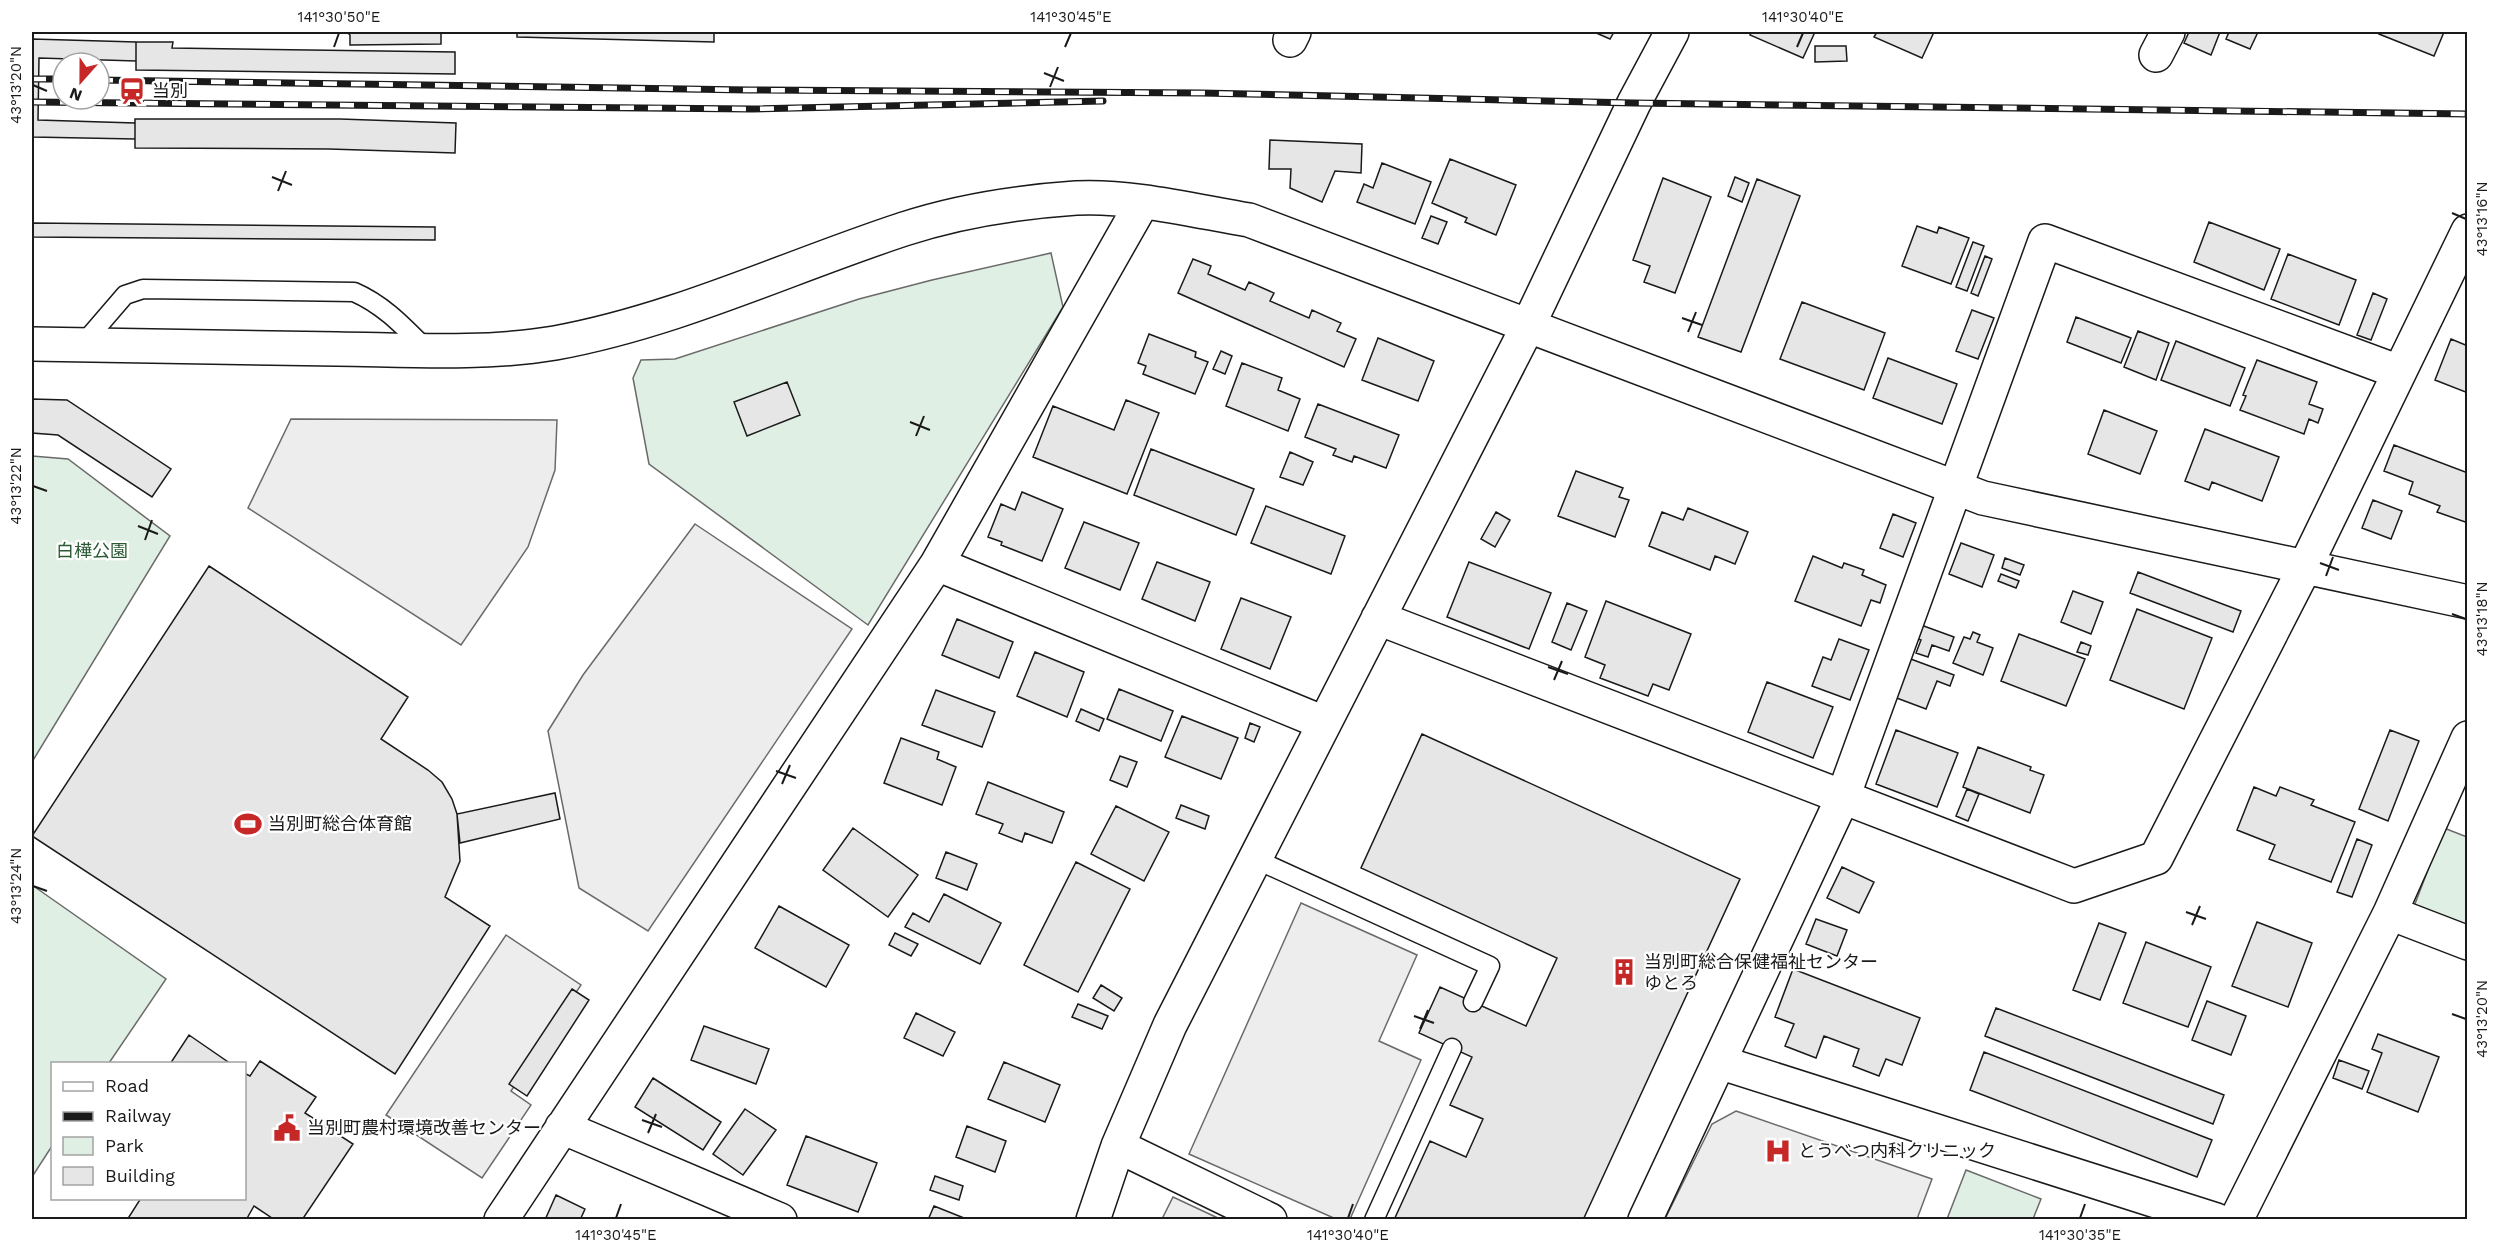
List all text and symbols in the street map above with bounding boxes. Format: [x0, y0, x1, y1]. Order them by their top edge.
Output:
text: 141°30'50"E [298, 8, 380, 26]
text: 141°30'45"E [1030, 8, 1112, 26]
text: 141°30'40"E [1762, 8, 1844, 26]
text: 43°13'20"N [7, 46, 25, 124]
north arrow [51, 51, 111, 111]
station icon: 当別 [117, 76, 147, 106]
place label: 当別 [152, 80, 188, 101]
text: N [67, 84, 85, 106]
text: 43°13'16"N [2473, 182, 2491, 256]
text: 43°13'22"N [7, 447, 25, 525]
park label: 白樺公園 [56, 540, 128, 561]
text: 43°13'18"N [2473, 581, 2491, 657]
sports icon: 当別町総合体育館 [233, 809, 263, 839]
place label: 当別町総合体育館 [268, 813, 412, 834]
text: 43°13'24"N [7, 848, 25, 924]
place label: 当別町総合保健福祉センター ゆとろ [1644, 951, 1878, 993]
building icon: 当別町総合保健福祉センター ゆとろ [1609, 957, 1639, 987]
text: 43°13'20"N [2473, 980, 2491, 1058]
legend [51, 1062, 246, 1200]
text: Road [105, 1075, 149, 1096]
text: Railway [105, 1105, 172, 1126]
public building icon: 当別町農村環境改善センター [272, 1113, 302, 1143]
place label: 当別町農村環境改善センター [307, 1117, 541, 1138]
text: Park [105, 1135, 144, 1156]
hospital icon: とうべつ内科クリニック [1763, 1136, 1793, 1166]
place label: とうべつ内科クリニック [1798, 1140, 1996, 1161]
text: Building [105, 1165, 175, 1186]
text: 141°30'45"E [575, 1226, 657, 1244]
text: 141°30'40"E [1307, 1226, 1389, 1244]
text: 141°30'35"E [2039, 1226, 2121, 1244]

